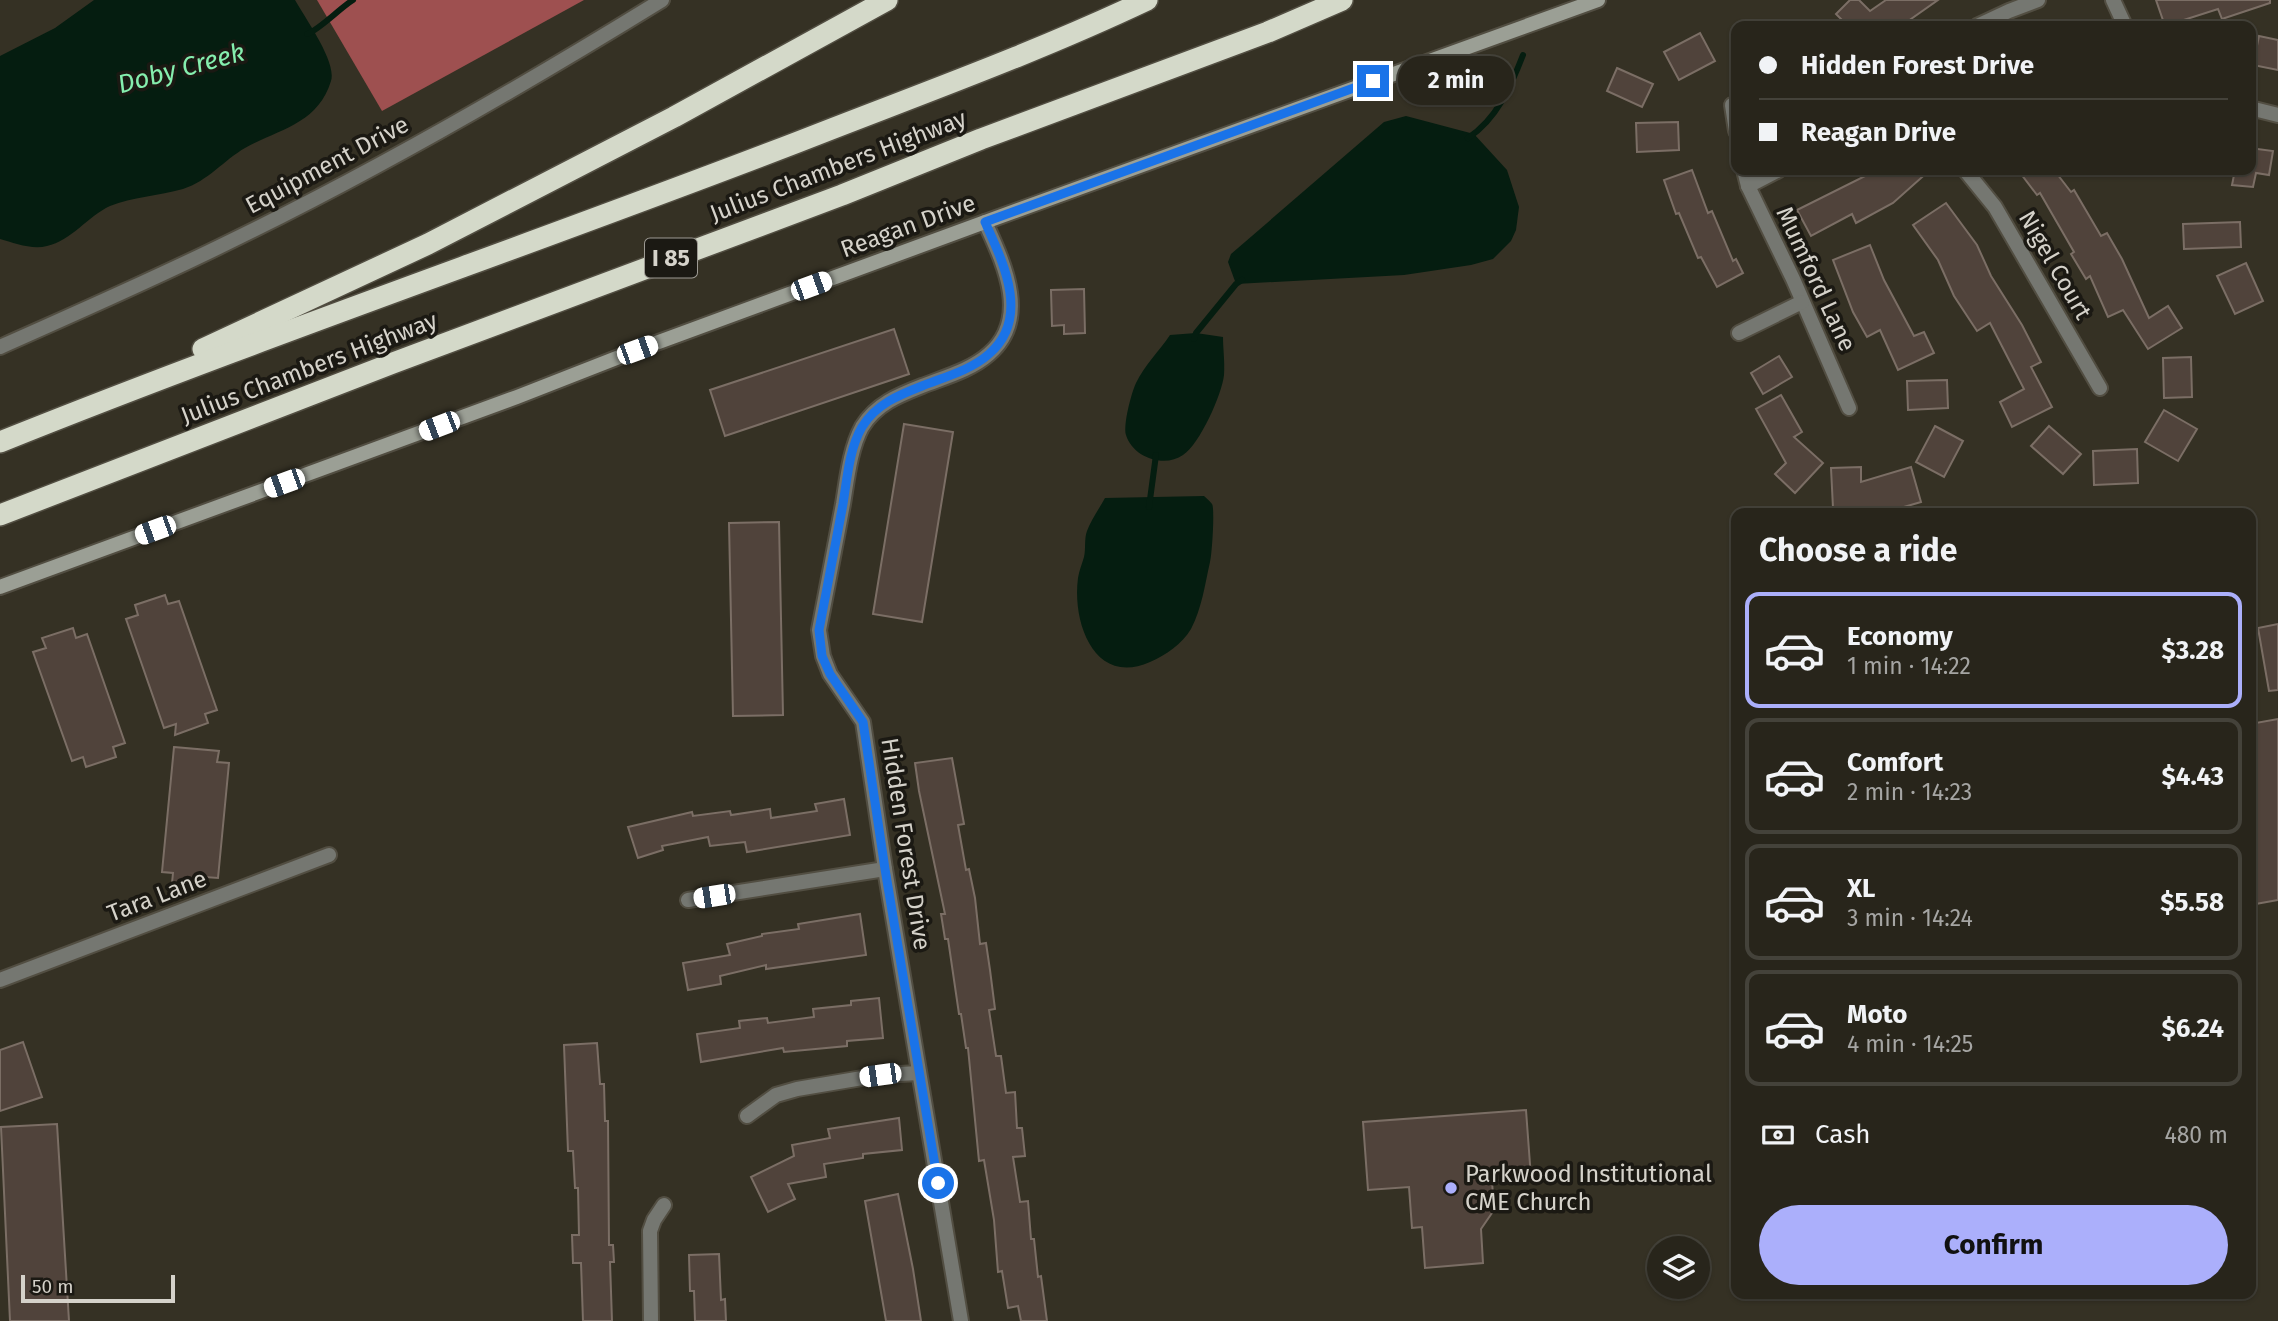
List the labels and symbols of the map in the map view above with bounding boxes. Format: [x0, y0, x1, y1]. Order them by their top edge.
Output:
water label: Doby Creek [114, 37, 248, 100]
callout: 2 min [1398, 56, 1513, 106]
route end [1357, 65, 1389, 97]
street label: Julius Chambers Highway [706, 104, 970, 228]
street label: Equipment Drive [241, 110, 413, 220]
street label: Reagan Drive [837, 189, 979, 263]
street label: Mumford Lane [1770, 202, 1862, 356]
street label: Nigel Court [2013, 206, 2097, 325]
road number: I 85 [645, 238, 697, 278]
car [788, 269, 835, 303]
street label: Julius Chambers Highway [177, 306, 441, 430]
car [614, 333, 661, 367]
car [416, 409, 463, 443]
car [261, 466, 308, 500]
car [132, 513, 179, 547]
street label: Hidden Forest Drive [875, 736, 937, 952]
street label: Tara Lane [103, 864, 211, 928]
car [692, 882, 737, 910]
car [858, 1062, 903, 1088]
place label: Parkwood Institutional CME Church [1465, 1160, 1712, 1216]
route start [922, 1167, 954, 1199]
marker: Parkwood Institutional CME Church [1443, 1180, 1459, 1196]
scale bar [21, 1272, 175, 1304]

